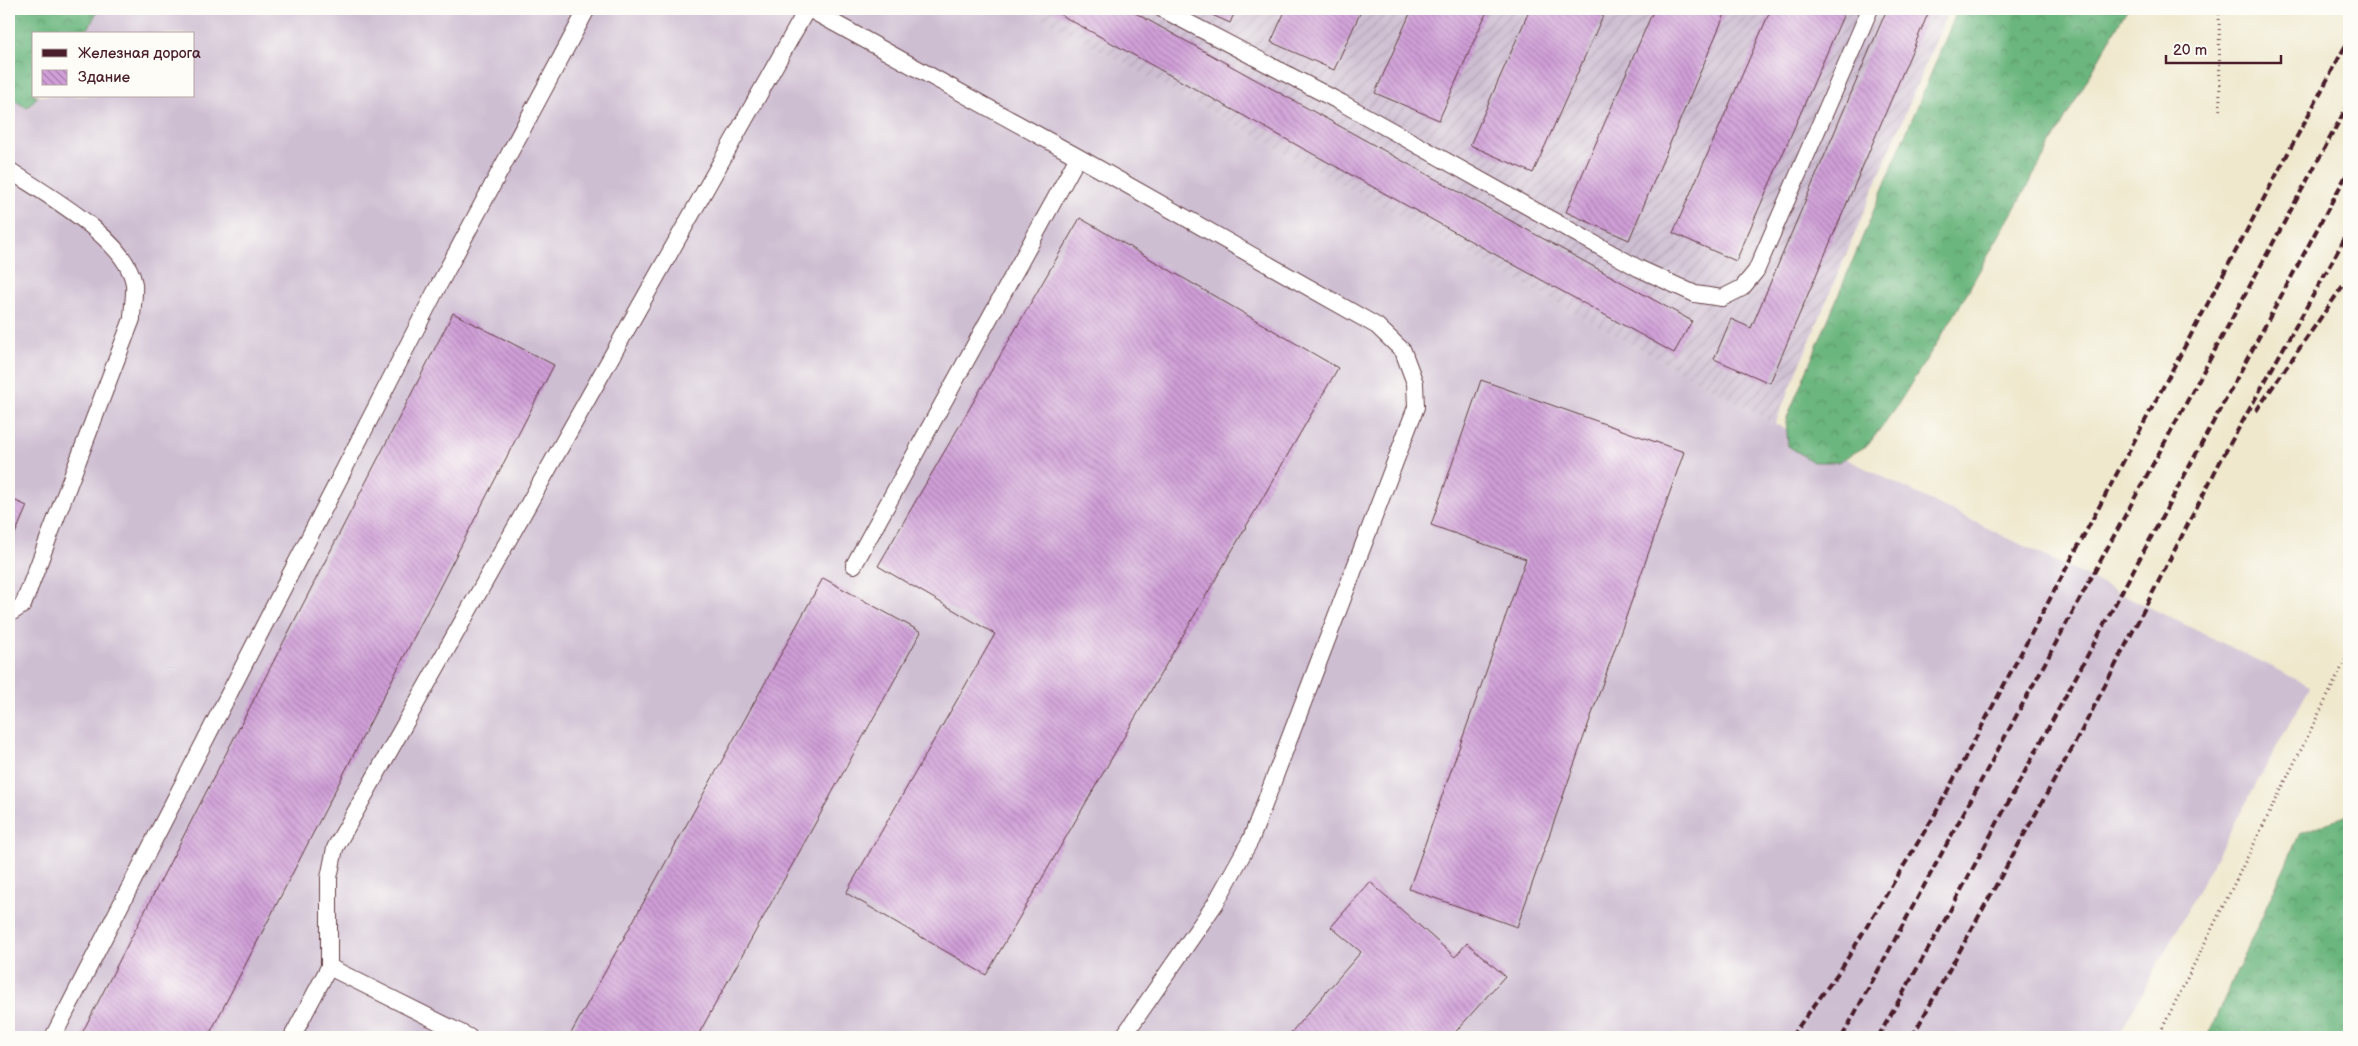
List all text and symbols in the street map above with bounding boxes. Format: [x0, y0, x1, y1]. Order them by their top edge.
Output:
legend [32, 32, 195, 98]
scale bar [2166, 32, 2280, 64]
text: 20 m [2173, 41, 2207, 60]
text: Железная дорога [78, 44, 201, 63]
text: Здание [78, 68, 130, 87]

